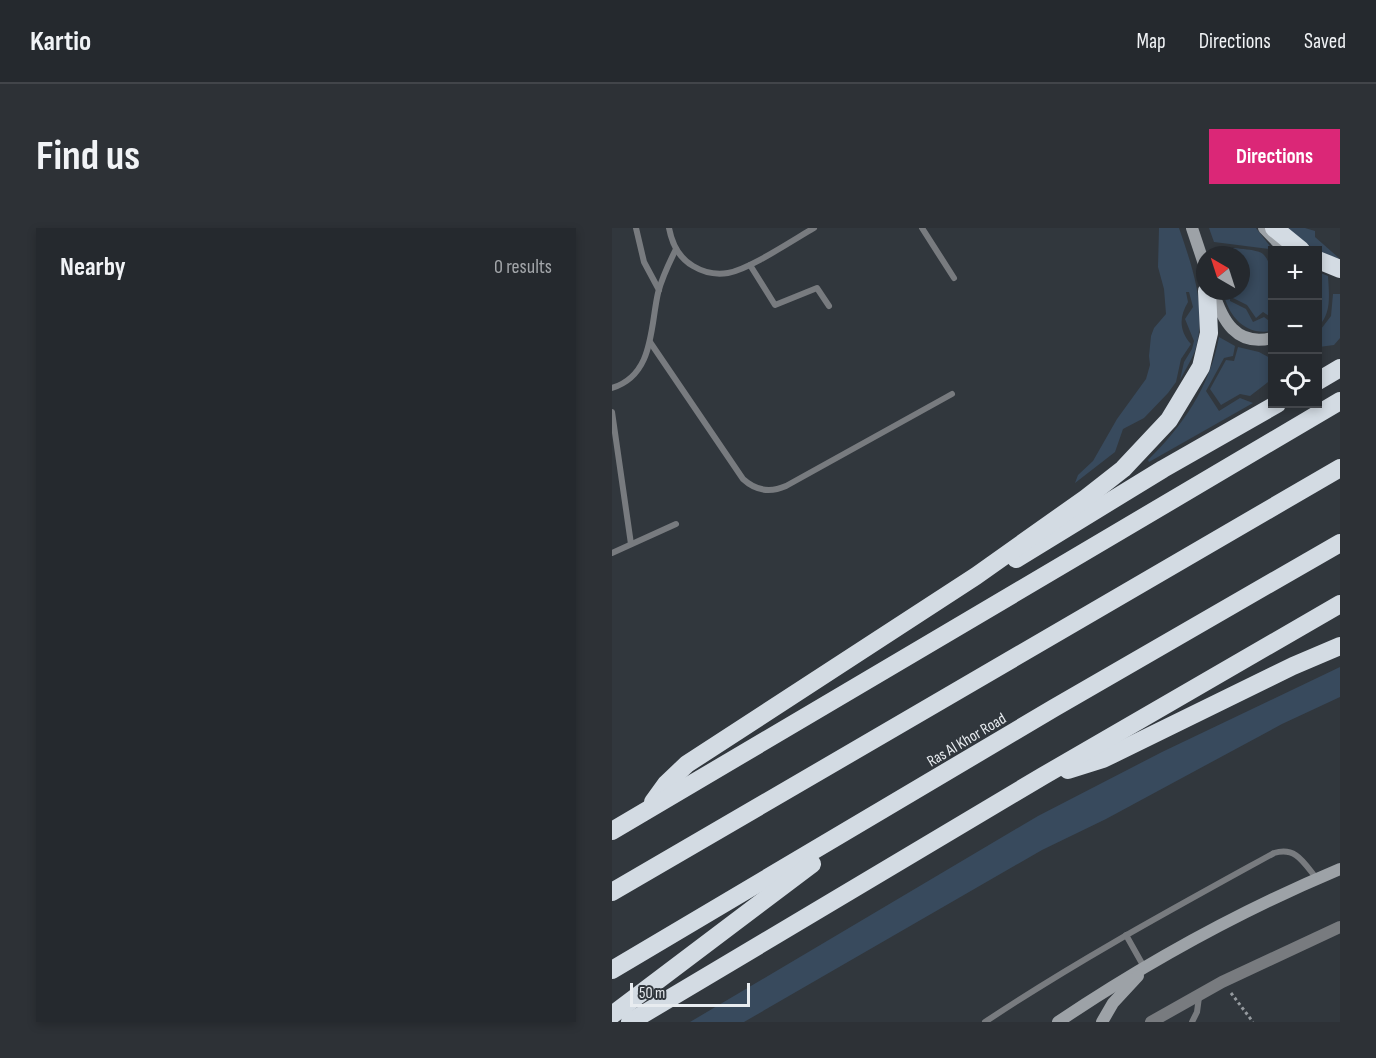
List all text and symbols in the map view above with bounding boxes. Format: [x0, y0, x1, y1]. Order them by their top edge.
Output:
text: Kartio [30, 25, 91, 58]
text: Map [1136, 29, 1166, 54]
text: Directions [1199, 29, 1271, 54]
text: Saved [1304, 29, 1346, 54]
button: Directions [1209, 129, 1340, 184]
text: Find us [36, 131, 140, 182]
north arrow [1196, 246, 1250, 300]
map controls [1268, 246, 1322, 408]
button: + [1268, 246, 1322, 300]
text: Nearby [60, 252, 126, 283]
text: 0 results [494, 255, 552, 279]
button: − [1268, 300, 1322, 354]
button: locate [1268, 354, 1322, 408]
street label: Ras Al Khor Road [924, 709, 1010, 771]
scale bar [630, 980, 750, 1008]
text: 50 m [639, 984, 665, 1003]

